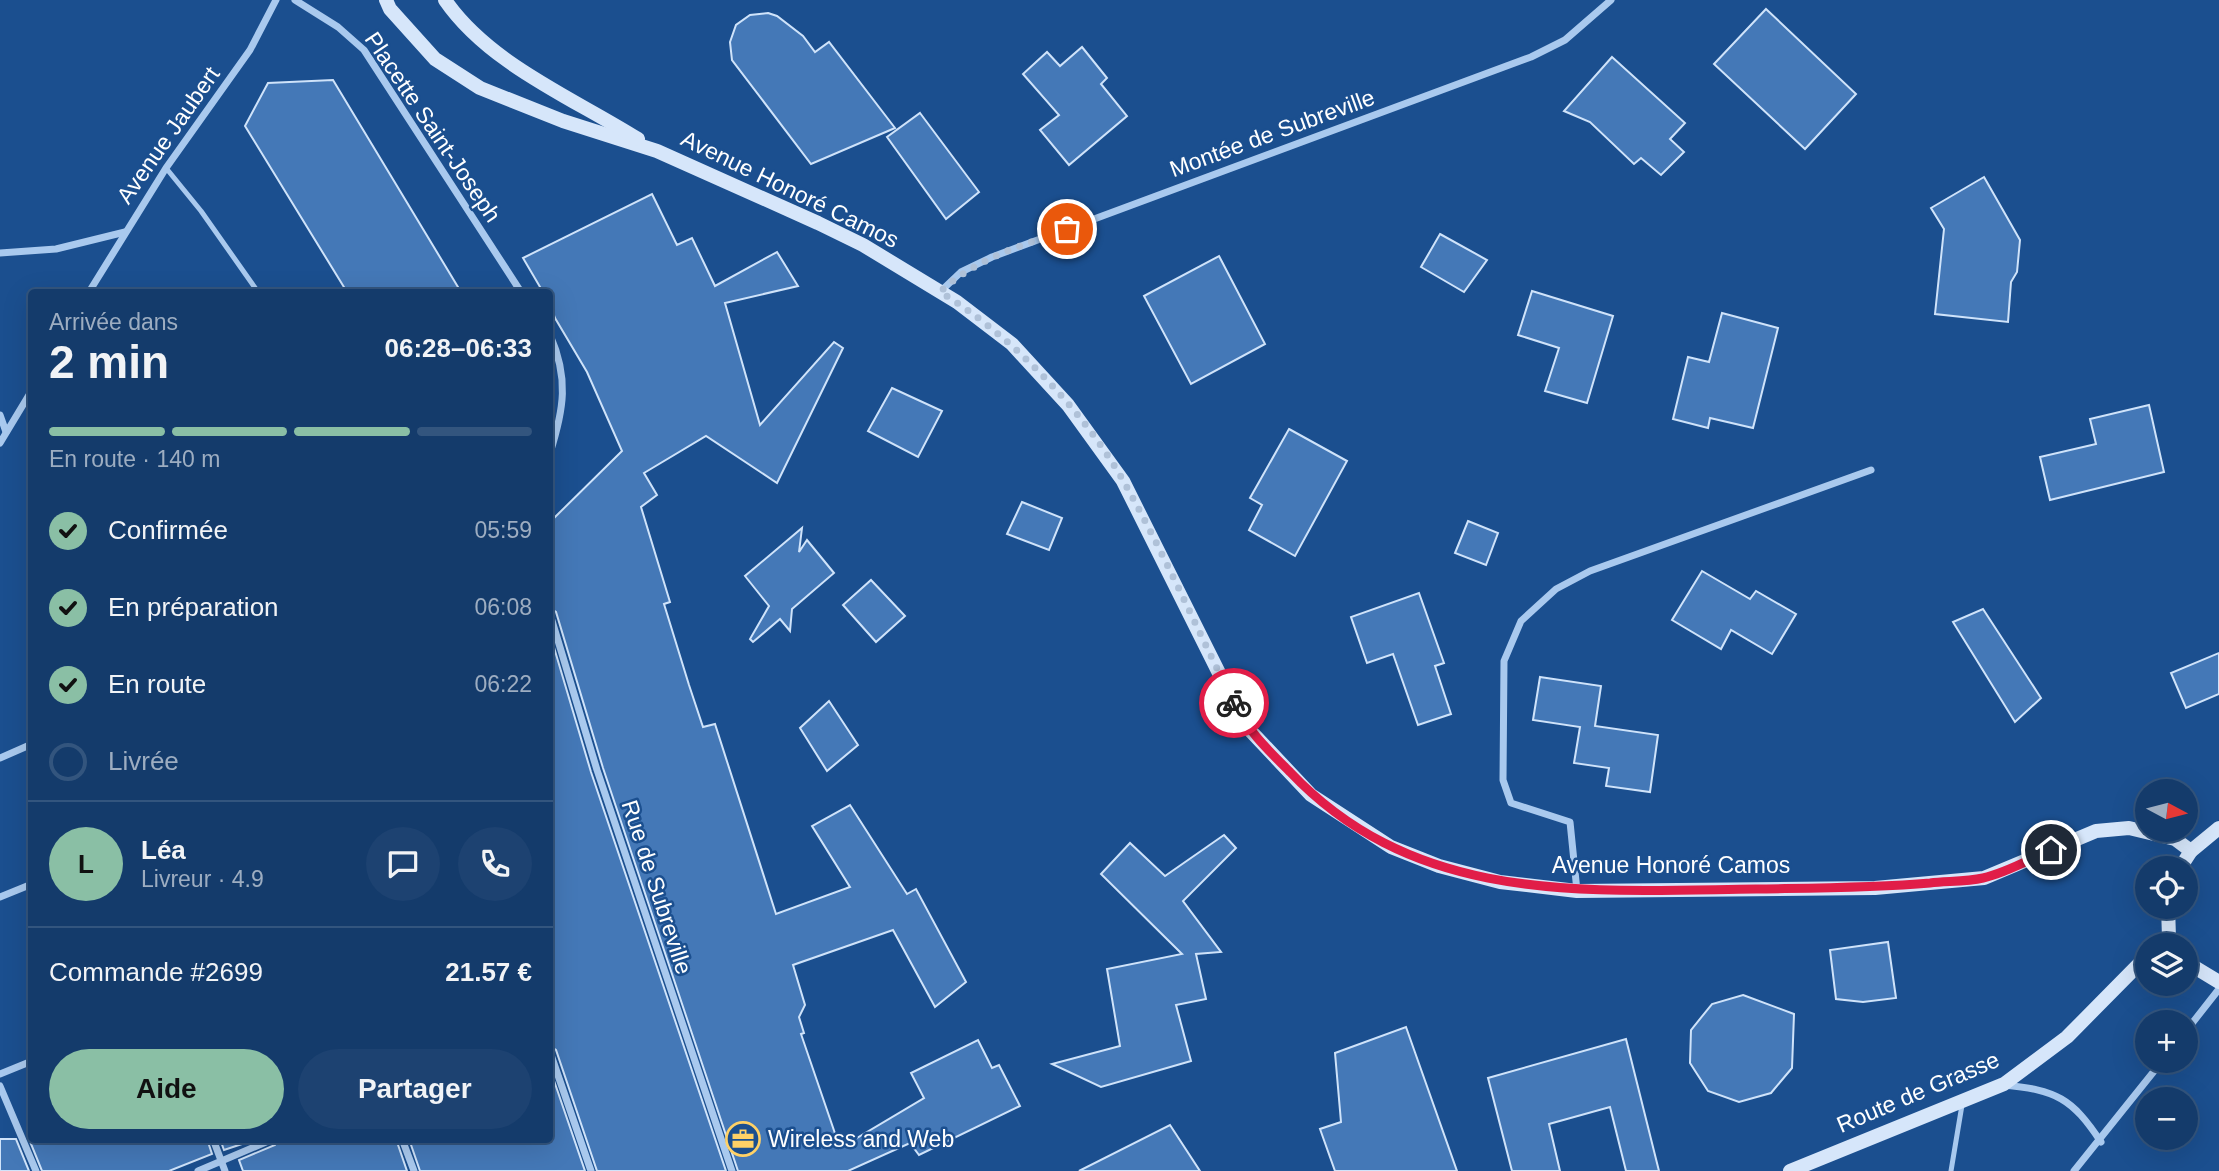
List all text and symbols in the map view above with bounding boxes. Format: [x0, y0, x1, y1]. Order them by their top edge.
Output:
street label: Placette Saint-Joseph [360, 27, 506, 227]
street label: Avenue Jaubert [111, 61, 225, 208]
street label: Montée de Subreville [1166, 84, 1378, 182]
street label: Avenue Honoré Camos [677, 125, 903, 253]
pin [1037, 199, 1097, 259]
icon: bag [1048, 210, 1086, 248]
text: Arrivée dans [49, 309, 178, 335]
text: 06:28–06:33 [385, 333, 532, 363]
text: 2 min [49, 336, 169, 388]
text: En route · 140 m [49, 446, 220, 472]
icon: check [49, 512, 87, 550]
text: Confirmée [108, 515, 228, 545]
text: 05:59 [474, 517, 532, 543]
icon: check [49, 589, 87, 627]
text: En préparation [108, 592, 279, 622]
text: 06:08 [474, 594, 532, 620]
icon: check [49, 666, 87, 704]
courier [1199, 668, 1269, 738]
text: En route [108, 669, 206, 699]
text: 06:22 [474, 671, 532, 697]
icon: bike [1215, 684, 1253, 722]
text: Livrée [108, 746, 179, 776]
north arrow [2135, 779, 2198, 842]
map controls [2135, 779, 2198, 1150]
street label: Rue de Subreville [617, 797, 697, 977]
pin [2021, 820, 2081, 880]
button: chat [366, 827, 440, 901]
button: phone [458, 827, 532, 901]
icon: home [2032, 831, 2070, 869]
text: Léa [141, 835, 186, 865]
text: L [78, 849, 94, 879]
street label: Avenue Honoré Camos [1552, 852, 1790, 878]
button: locate [2135, 856, 2198, 919]
text: Livreur · 4.9 [141, 866, 264, 892]
button: layers [2135, 933, 2198, 996]
text: Commande #2699 [49, 957, 263, 987]
text: 21.57 € [445, 957, 532, 987]
button: + [2135, 1010, 2198, 1073]
street label: Route de Grasse [1833, 1046, 2003, 1138]
button: Aide [49, 1049, 284, 1129]
button: Partager [298, 1049, 532, 1129]
button: − [2135, 1087, 2198, 1150]
office icon: Wireless and Web [724, 1120, 762, 1158]
place label: Wireless and Web [768, 1126, 954, 1152]

